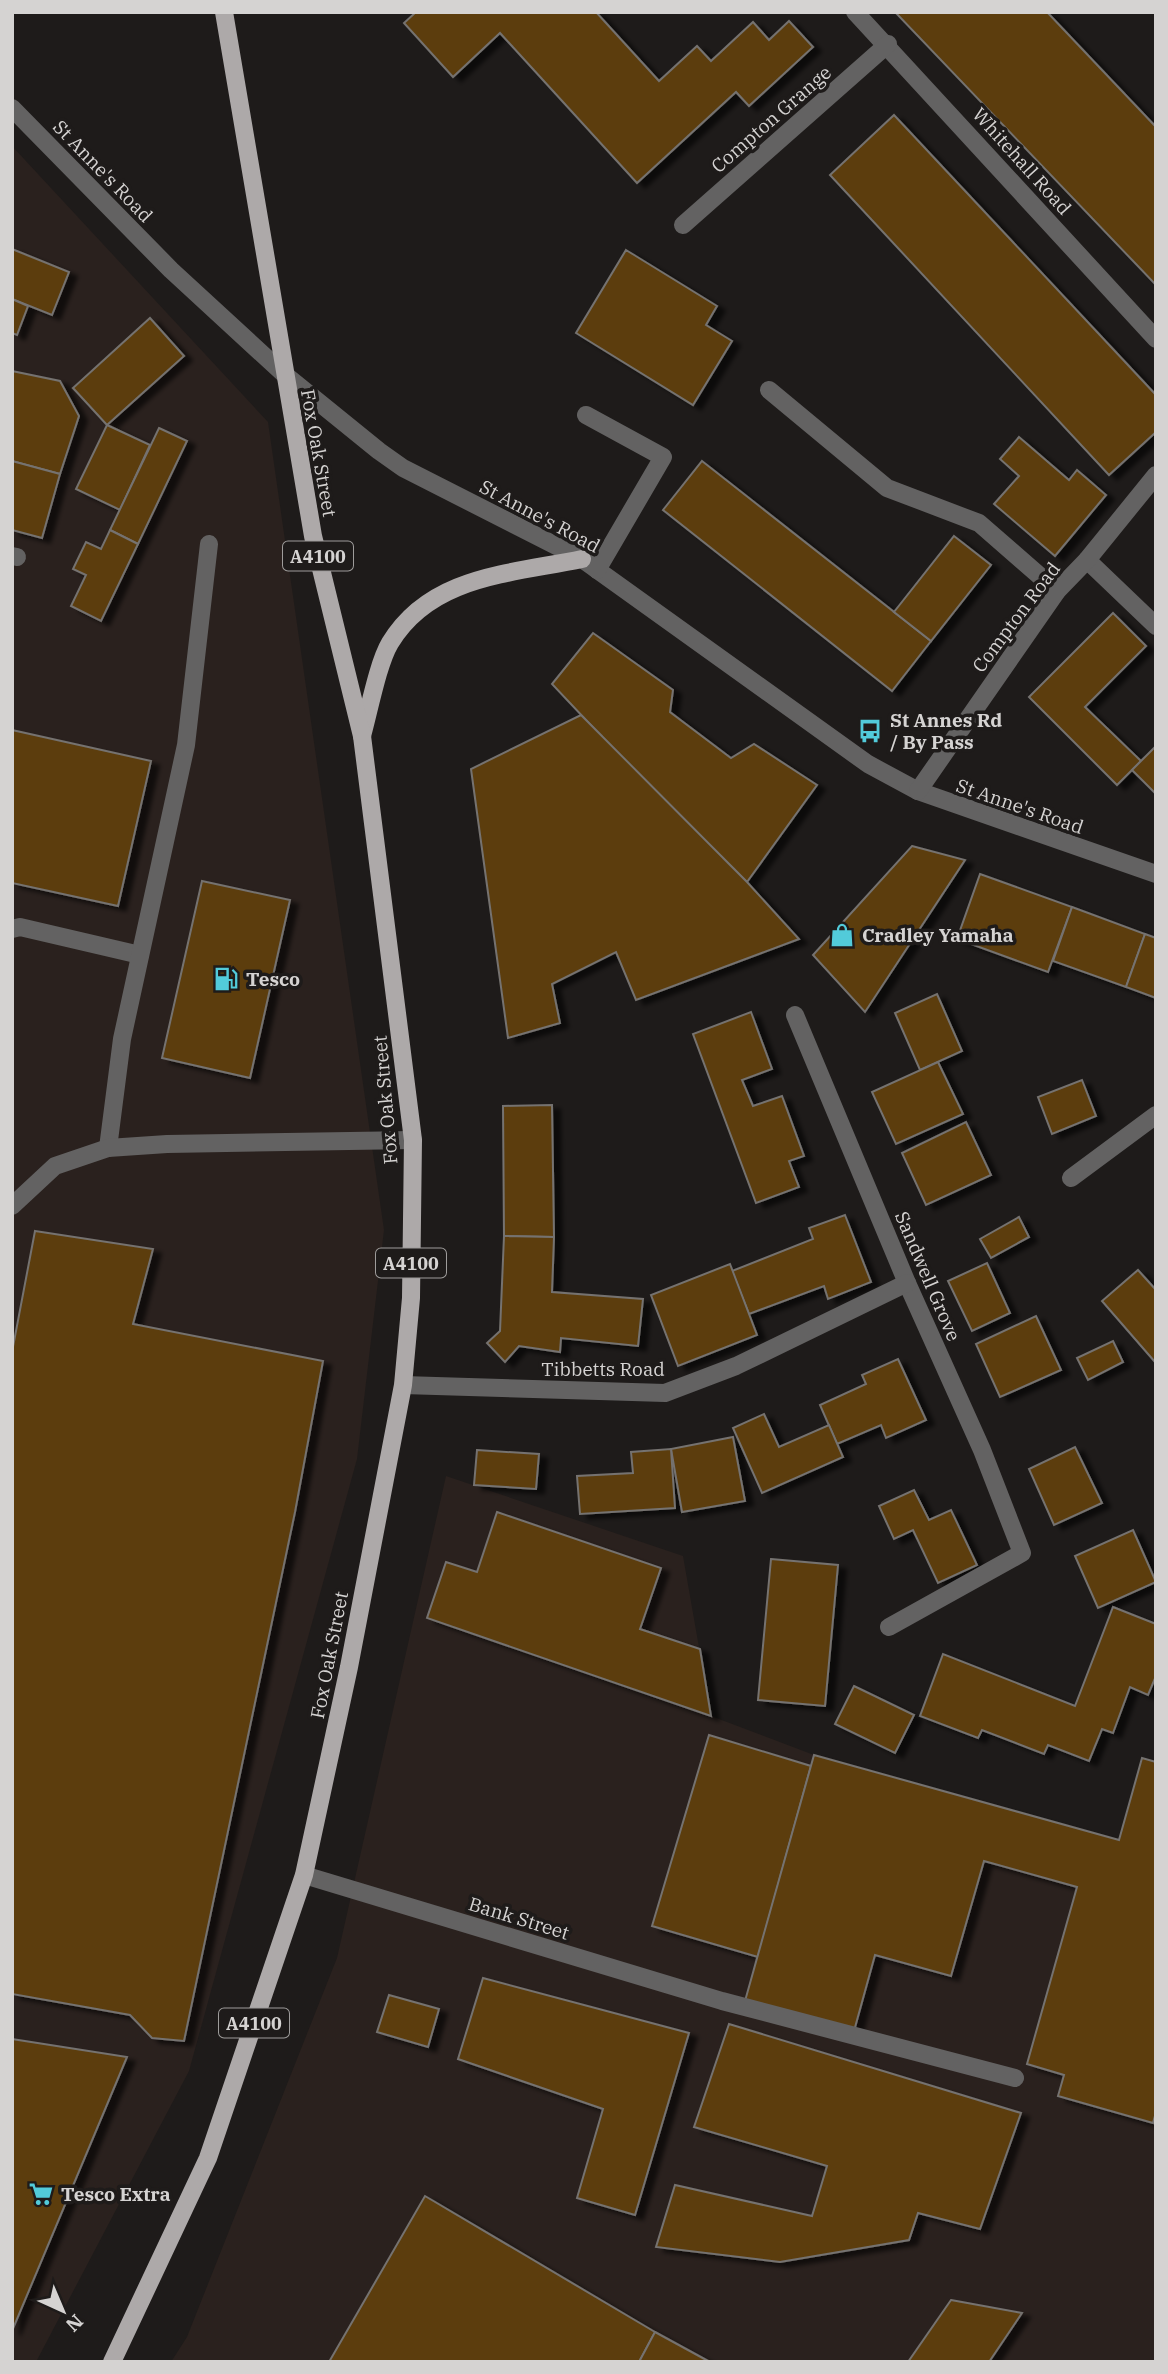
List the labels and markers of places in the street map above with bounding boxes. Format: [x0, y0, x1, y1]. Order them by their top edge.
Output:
place label: St Annes Rd / By Pass [890, 708, 1002, 754]
bus stop icon: St Annes Rd / By Pass [856, 717, 884, 745]
shop icon: Cradley Yamaha [828, 921, 856, 949]
place label: Cradley Yamaha [862, 923, 1014, 947]
fuel station icon: Tesco [212, 965, 240, 993]
place label: Tesco [246, 967, 300, 991]
supermarket icon: Tesco Extra [27, 2180, 55, 2208]
place label: Tesco Extra [61, 2182, 171, 2206]

